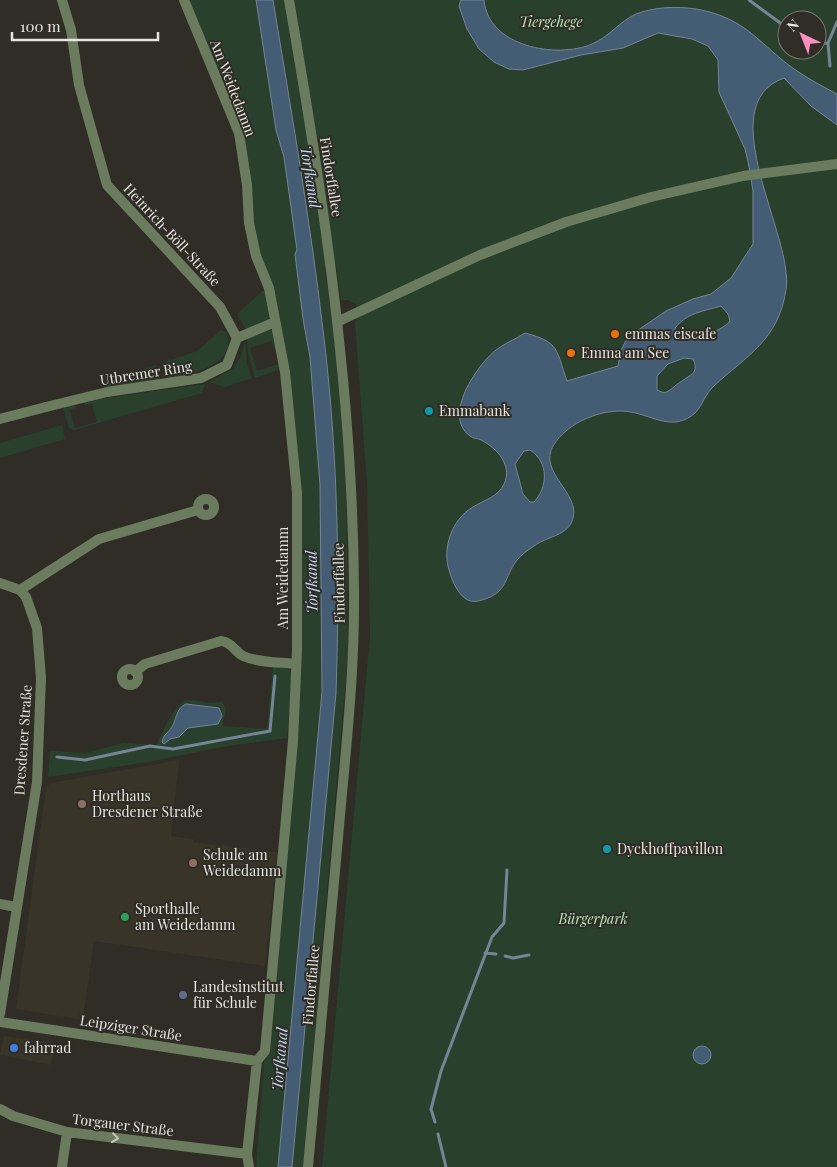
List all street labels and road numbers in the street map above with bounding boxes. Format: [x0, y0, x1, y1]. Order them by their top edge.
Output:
street label: Am Weidedamm [206, 36, 261, 140]
street label: Findorffallee [316, 136, 347, 218]
street label: Heinrich-Böll-Straße [120, 179, 225, 290]
street label: Utbremer Ring [98, 356, 194, 389]
street label: Am Weidedamm [273, 526, 292, 630]
street label: Findorffallee [328, 543, 349, 623]
street label: Dresdener Straße [9, 684, 36, 796]
street label: Findorffallee [298, 944, 323, 1026]
street label: Leipziger Straße [79, 1010, 183, 1045]
street label: Torgauer Straße [71, 1109, 175, 1140]

